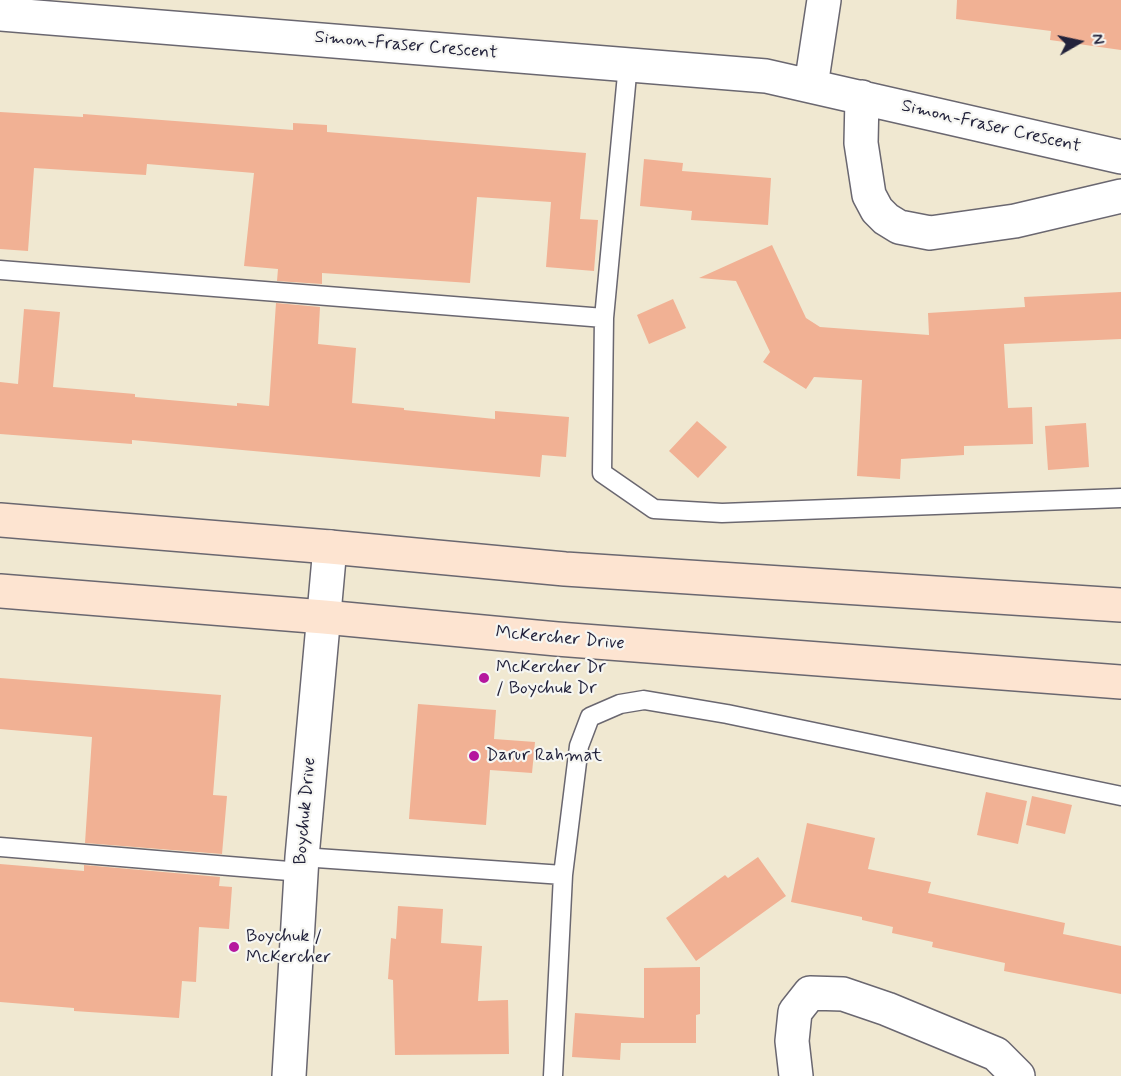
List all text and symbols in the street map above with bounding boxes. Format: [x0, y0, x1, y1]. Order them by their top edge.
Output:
north arrow [1049, 12, 1109, 72]
street label: Simon-Fraser Crescent [314, 27, 498, 65]
text: N [1086, 32, 1108, 46]
street label: Simon-Fraser Crescent [899, 96, 1083, 158]
street label: McKercher Drive [495, 623, 625, 655]
place label: McKercher Dr / Boychuk Dr [496, 657, 606, 700]
marker: McKercher Dr / Boychuk Dr [477, 671, 491, 685]
place label: Darur Rahmat [486, 745, 602, 767]
marker: Darur Rahmat [467, 749, 481, 763]
street label: Boychuk Drive [291, 756, 321, 866]
place label: Boychuk / McKercher [246, 926, 331, 968]
marker: Boychuk / McKercher [227, 940, 241, 954]

